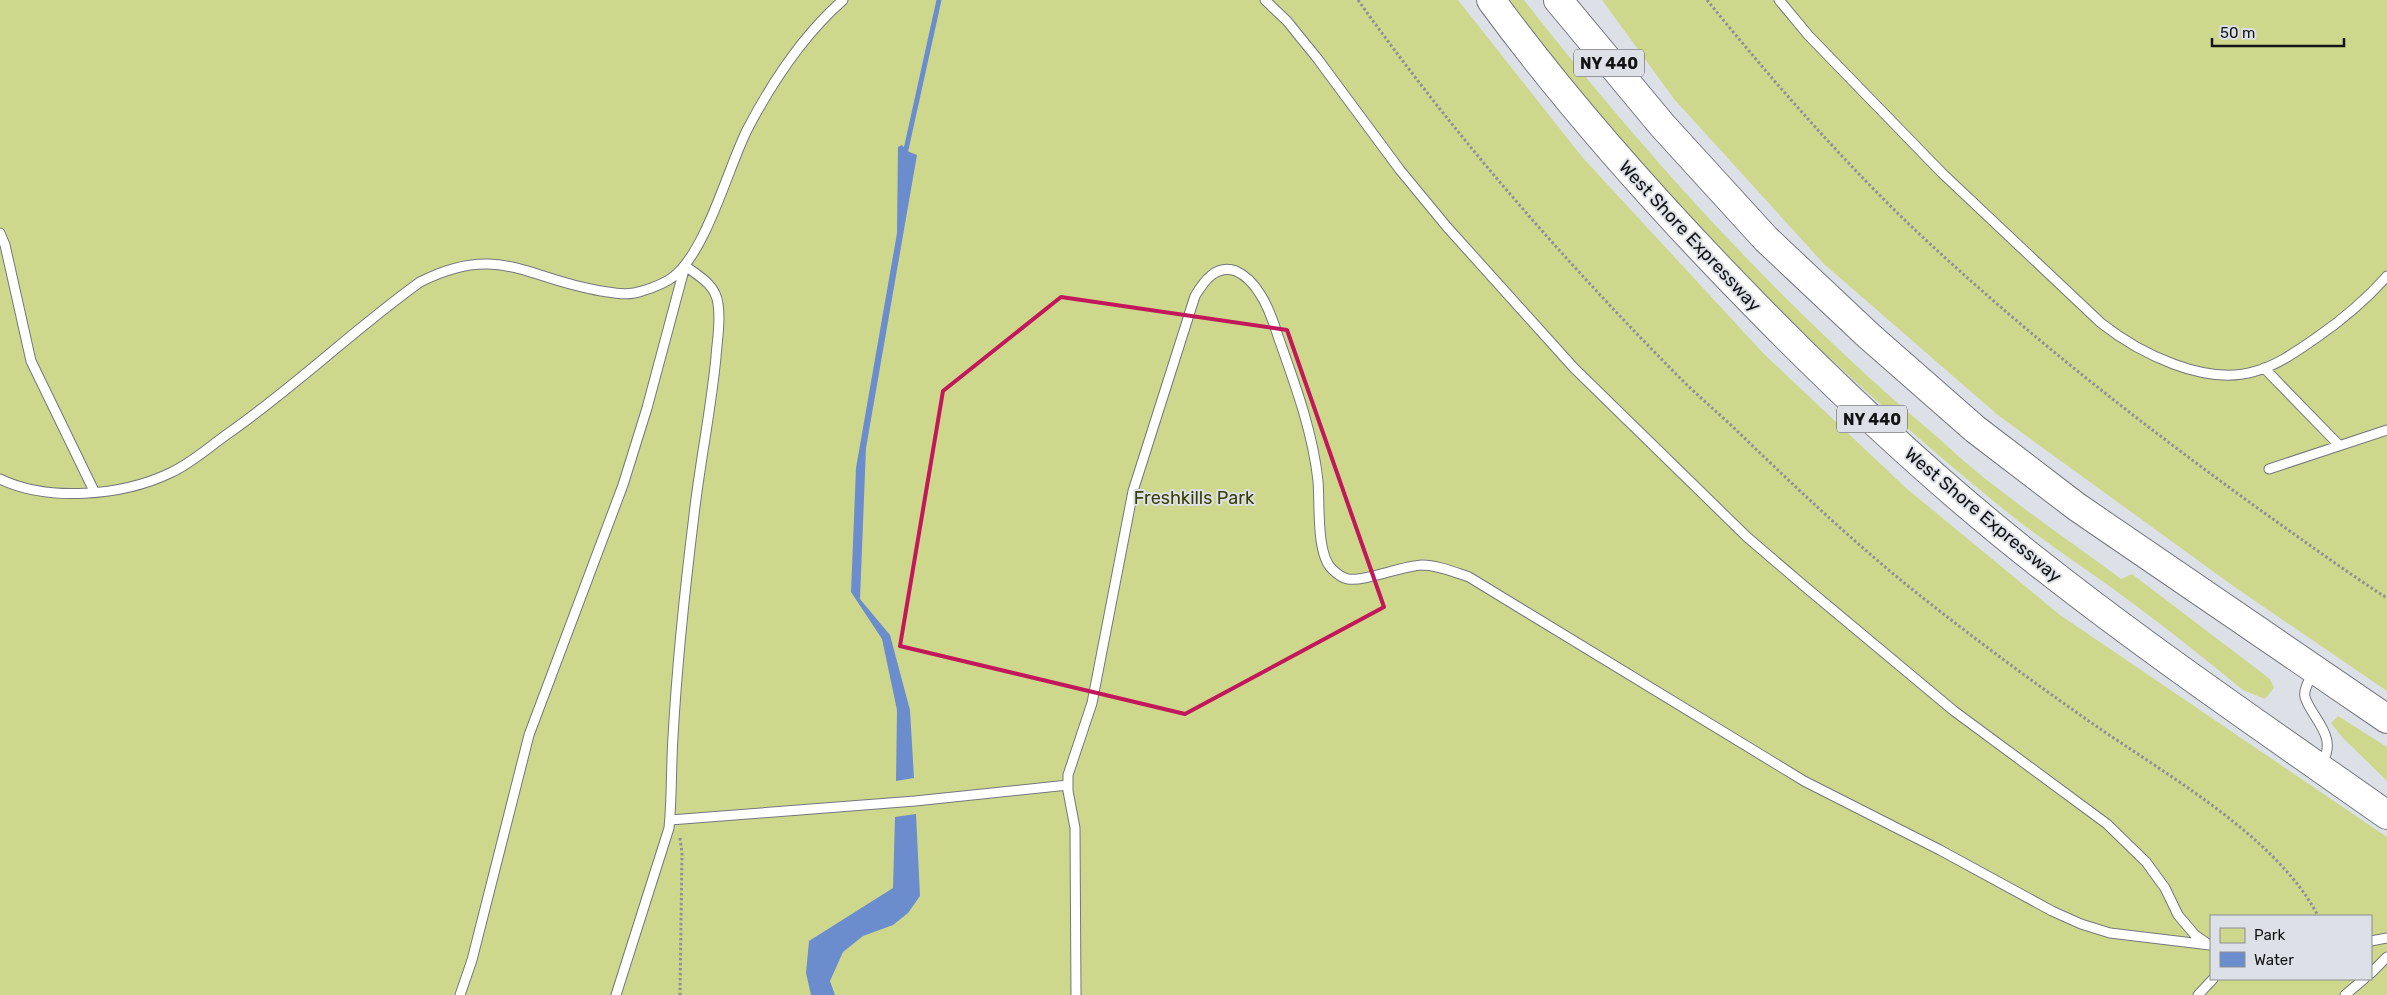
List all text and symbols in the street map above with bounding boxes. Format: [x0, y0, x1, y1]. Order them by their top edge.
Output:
scale bar [2212, 15, 2344, 47]
text: 50 m [2220, 24, 2255, 42]
road number: NY 440 [1574, 49, 1644, 76]
street label: West Shore Expressway [1614, 156, 1766, 316]
road number: NY 440 [1837, 406, 1907, 432]
street label: West Shore Expressway [1900, 443, 2066, 587]
park label: Freshkills Park [1134, 487, 1255, 509]
legend [2210, 915, 2372, 980]
text: Park [2254, 926, 2285, 944]
text: Water [2254, 951, 2294, 969]

